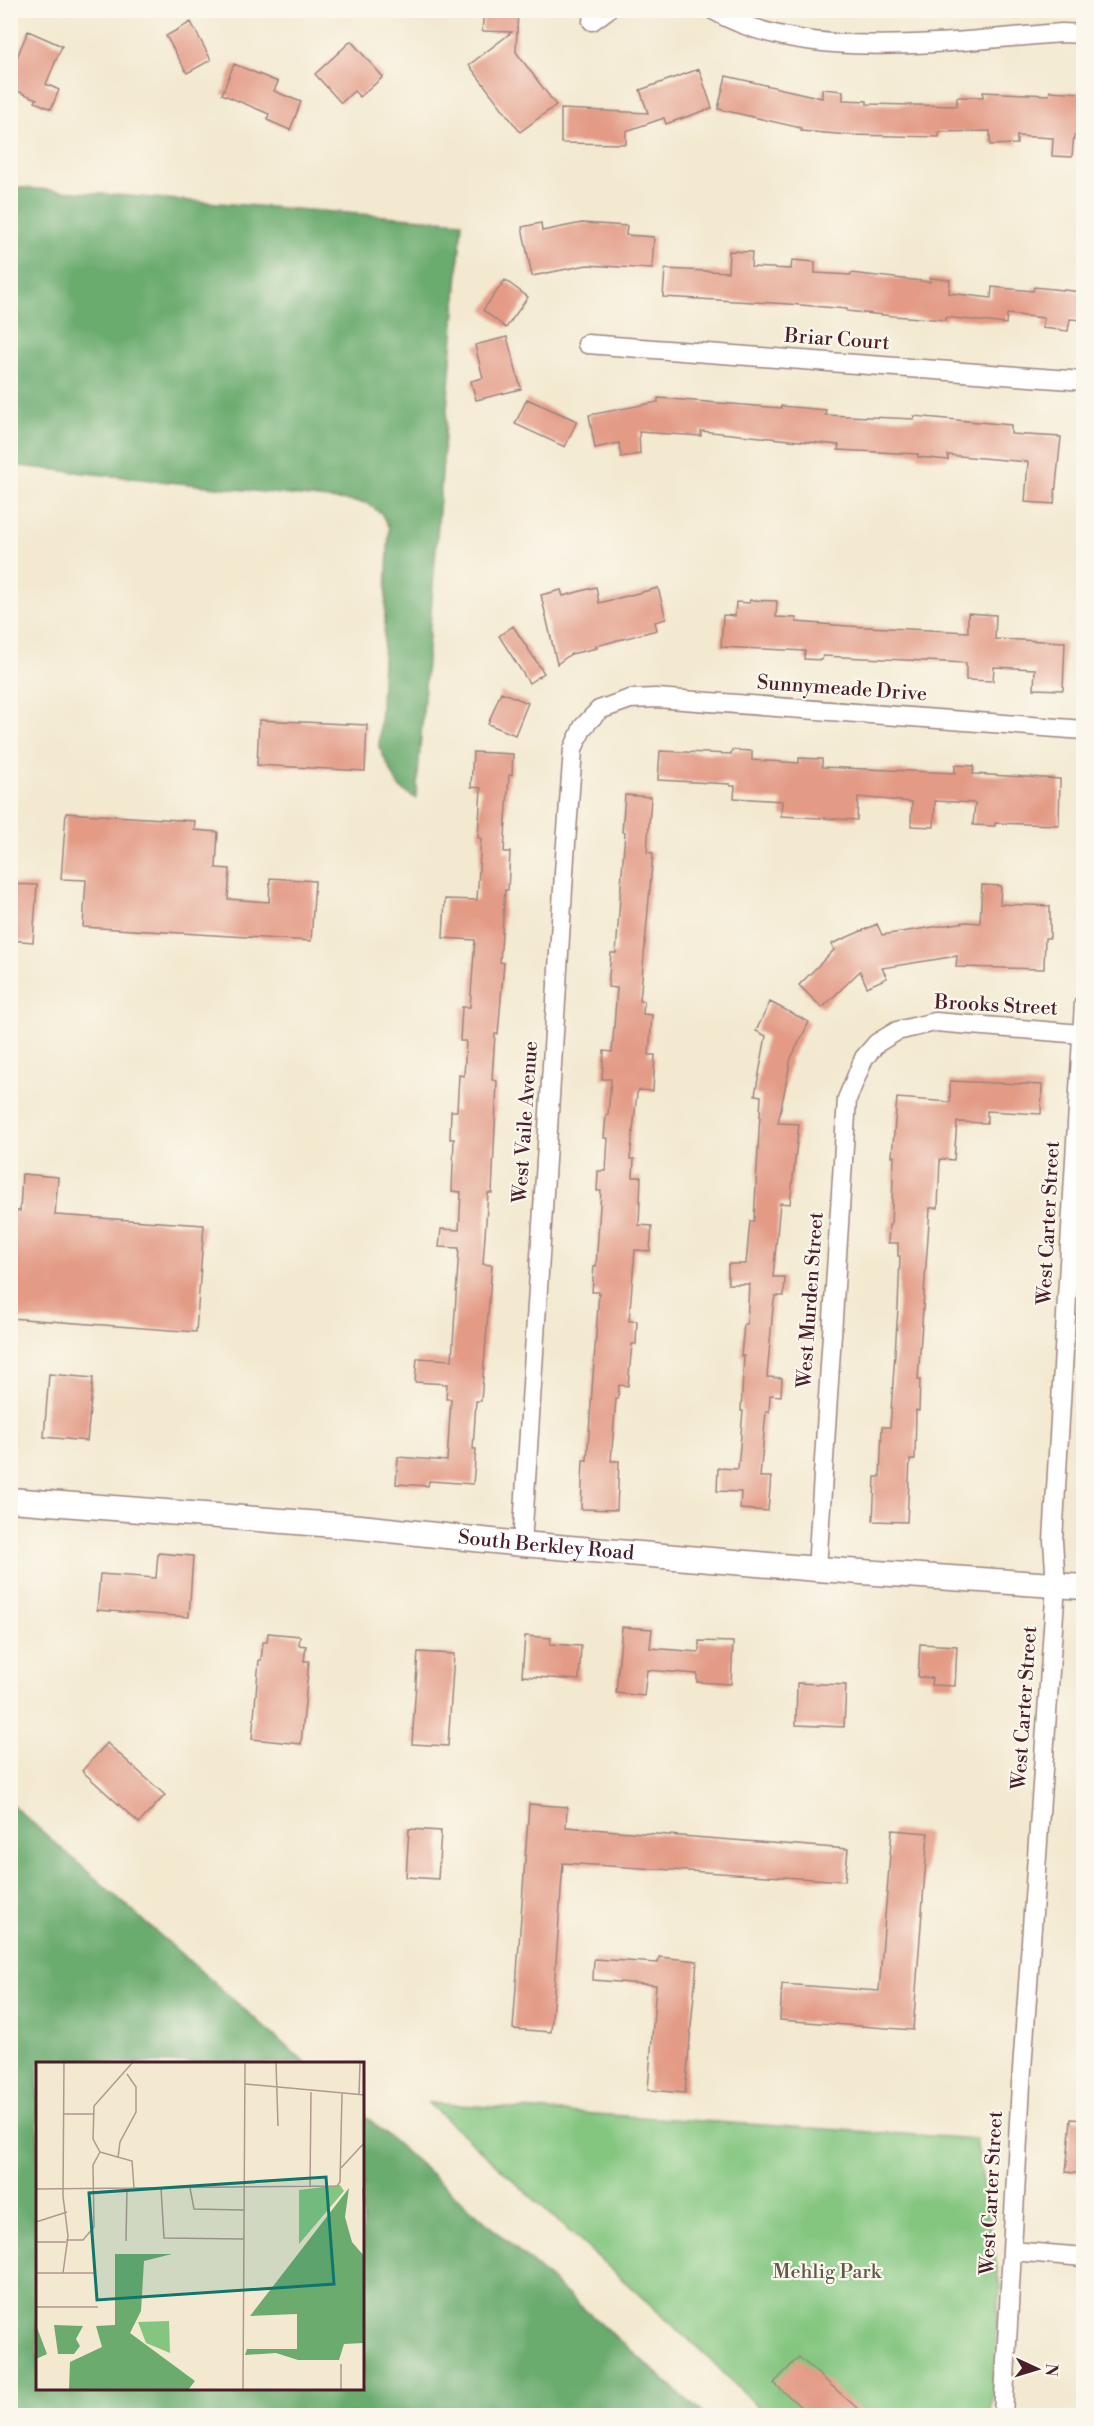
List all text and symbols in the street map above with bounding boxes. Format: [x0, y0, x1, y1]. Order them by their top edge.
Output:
street label: Briar Court [783, 324, 890, 356]
street label: Sunnymeade Drive [756, 671, 928, 707]
street label: Brooks Street [933, 990, 1058, 1022]
street label: West Vaile Avenue [508, 1040, 544, 1205]
street label: West Carter Street [1032, 1140, 1066, 1307]
street label: West Murden Street [792, 1211, 830, 1390]
street label: South Berkley Road [457, 1525, 636, 1566]
street label: West Carter Street [1007, 1625, 1043, 1792]
inset map [36, 2062, 364, 2390]
street label: West Carter Street [975, 2110, 1009, 2277]
park label: Mehlig Park [773, 2260, 883, 2285]
north arrow [1007, 2339, 1067, 2399]
text: N [1041, 2363, 1061, 2377]

